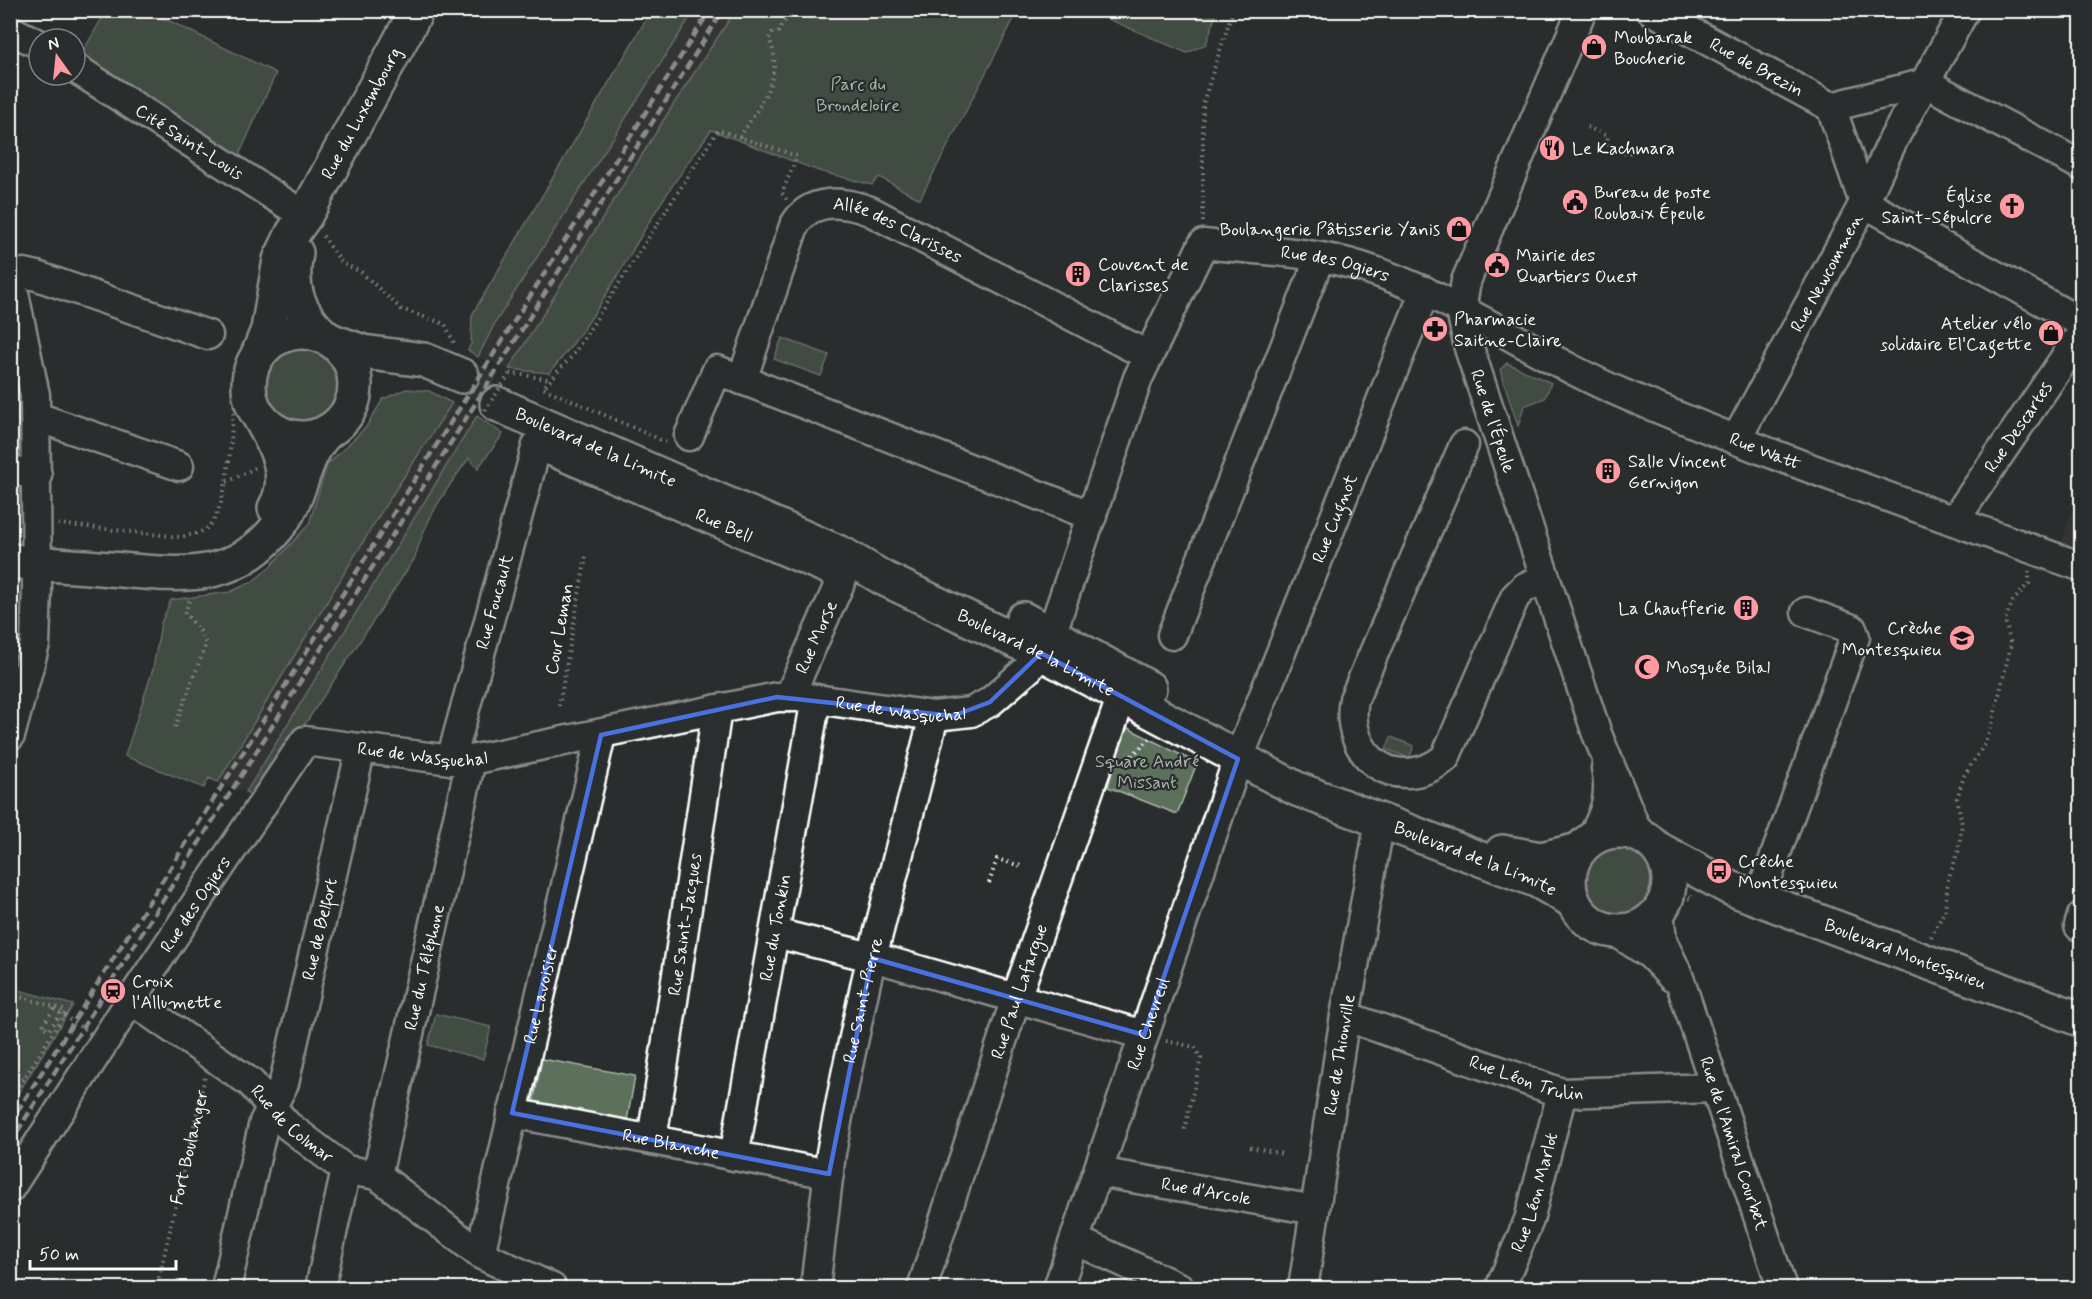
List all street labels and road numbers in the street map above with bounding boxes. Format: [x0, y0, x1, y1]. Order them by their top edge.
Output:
street label: Rue de Brezin [1705, 33, 1807, 103]
street label: Rue du Luxembourg [316, 43, 407, 184]
street label: Cité Saint-Louis [130, 99, 248, 186]
street label: Allée des Clarisses [832, 192, 966, 270]
street label: Rue Newcommen [1785, 209, 1869, 337]
street label: Rue des Ogiers [1280, 241, 1393, 289]
street label: Rue de l'Épeule [1464, 366, 1521, 476]
street label: Rue Descartes [1979, 377, 2059, 478]
street label: Boulevard de la Limite [511, 402, 680, 494]
street label: Rue Watt [1726, 427, 1805, 477]
street label: Rue Cugnot [1307, 471, 1364, 567]
street label: Rue Bell [692, 503, 756, 549]
street label: Rue Foucault [471, 551, 520, 652]
street label: Cour Leman [540, 582, 580, 677]
street label: Rue Morse [790, 597, 844, 678]
street label: Boulevard de la Limite [953, 604, 1119, 703]
street label: Rue de Wasquehal [834, 691, 967, 729]
street label: Rue de Wasquehal [356, 737, 490, 773]
street label: Boulevard de la Limite [1390, 816, 1561, 902]
street label: Rue des Ogiers [155, 852, 237, 958]
street label: Rue Saint-Jacques [663, 852, 708, 998]
street label: Rue du Tonkin [755, 872, 797, 983]
street label: Rue de Belfort [297, 876, 344, 983]
street label: Rue du Téléphone [399, 902, 451, 1033]
street label: Boulevard Montesquieu [1820, 913, 1990, 996]
street label: Rue Paul Lafargue [986, 921, 1054, 1062]
street label: Rue Saint-Pierre [838, 935, 890, 1066]
street label: Rue Lavoisier [518, 941, 565, 1047]
street label: Rue Chevreul [1122, 975, 1176, 1074]
street label: Rue de Thionville [1319, 992, 1362, 1117]
street label: Rue Léon Trulin [1466, 1050, 1584, 1106]
street label: Rue de l'Amiral Courbet [1693, 1054, 1773, 1234]
street label: Rue de Colmar [245, 1080, 338, 1169]
street label: Fort Boulanger [165, 1087, 215, 1207]
street label: Rue Blanche [620, 1123, 722, 1166]
street label: Rue Léon Marlot [1506, 1130, 1564, 1256]
street label: Rue d'Arcole [1159, 1172, 1253, 1212]

